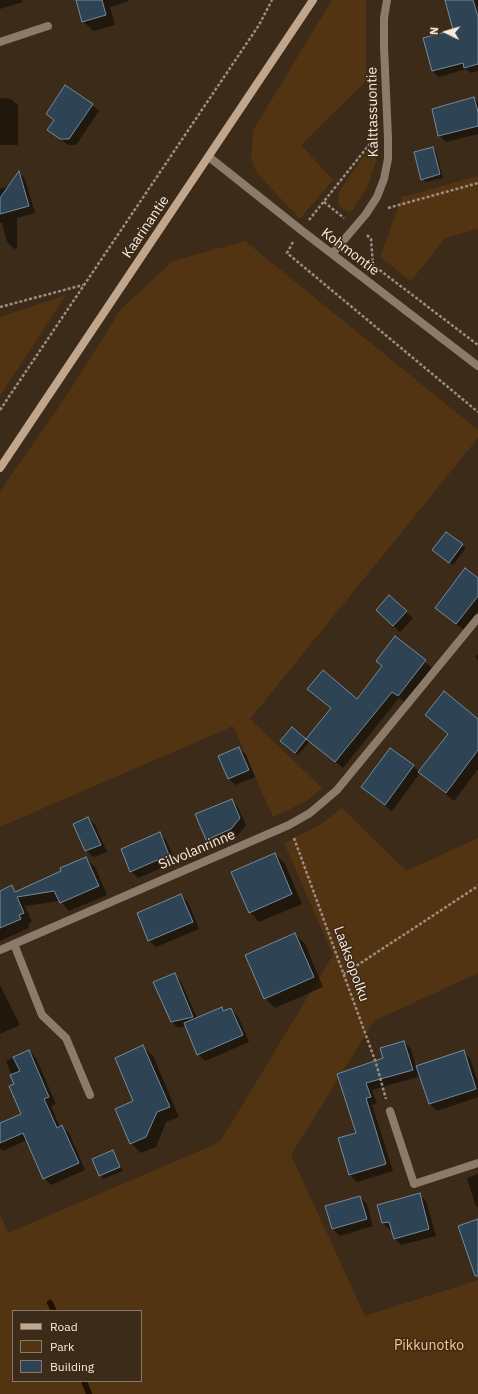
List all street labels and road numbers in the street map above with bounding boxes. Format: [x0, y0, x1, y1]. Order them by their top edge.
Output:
street label: Kalttassuontie [364, 67, 382, 157]
street label: Kaarinantie [119, 193, 173, 261]
street label: Kohmontie [318, 225, 382, 279]
street label: Silvolanrinne [156, 826, 238, 874]
street label: Laaksopolku [330, 924, 372, 1004]

